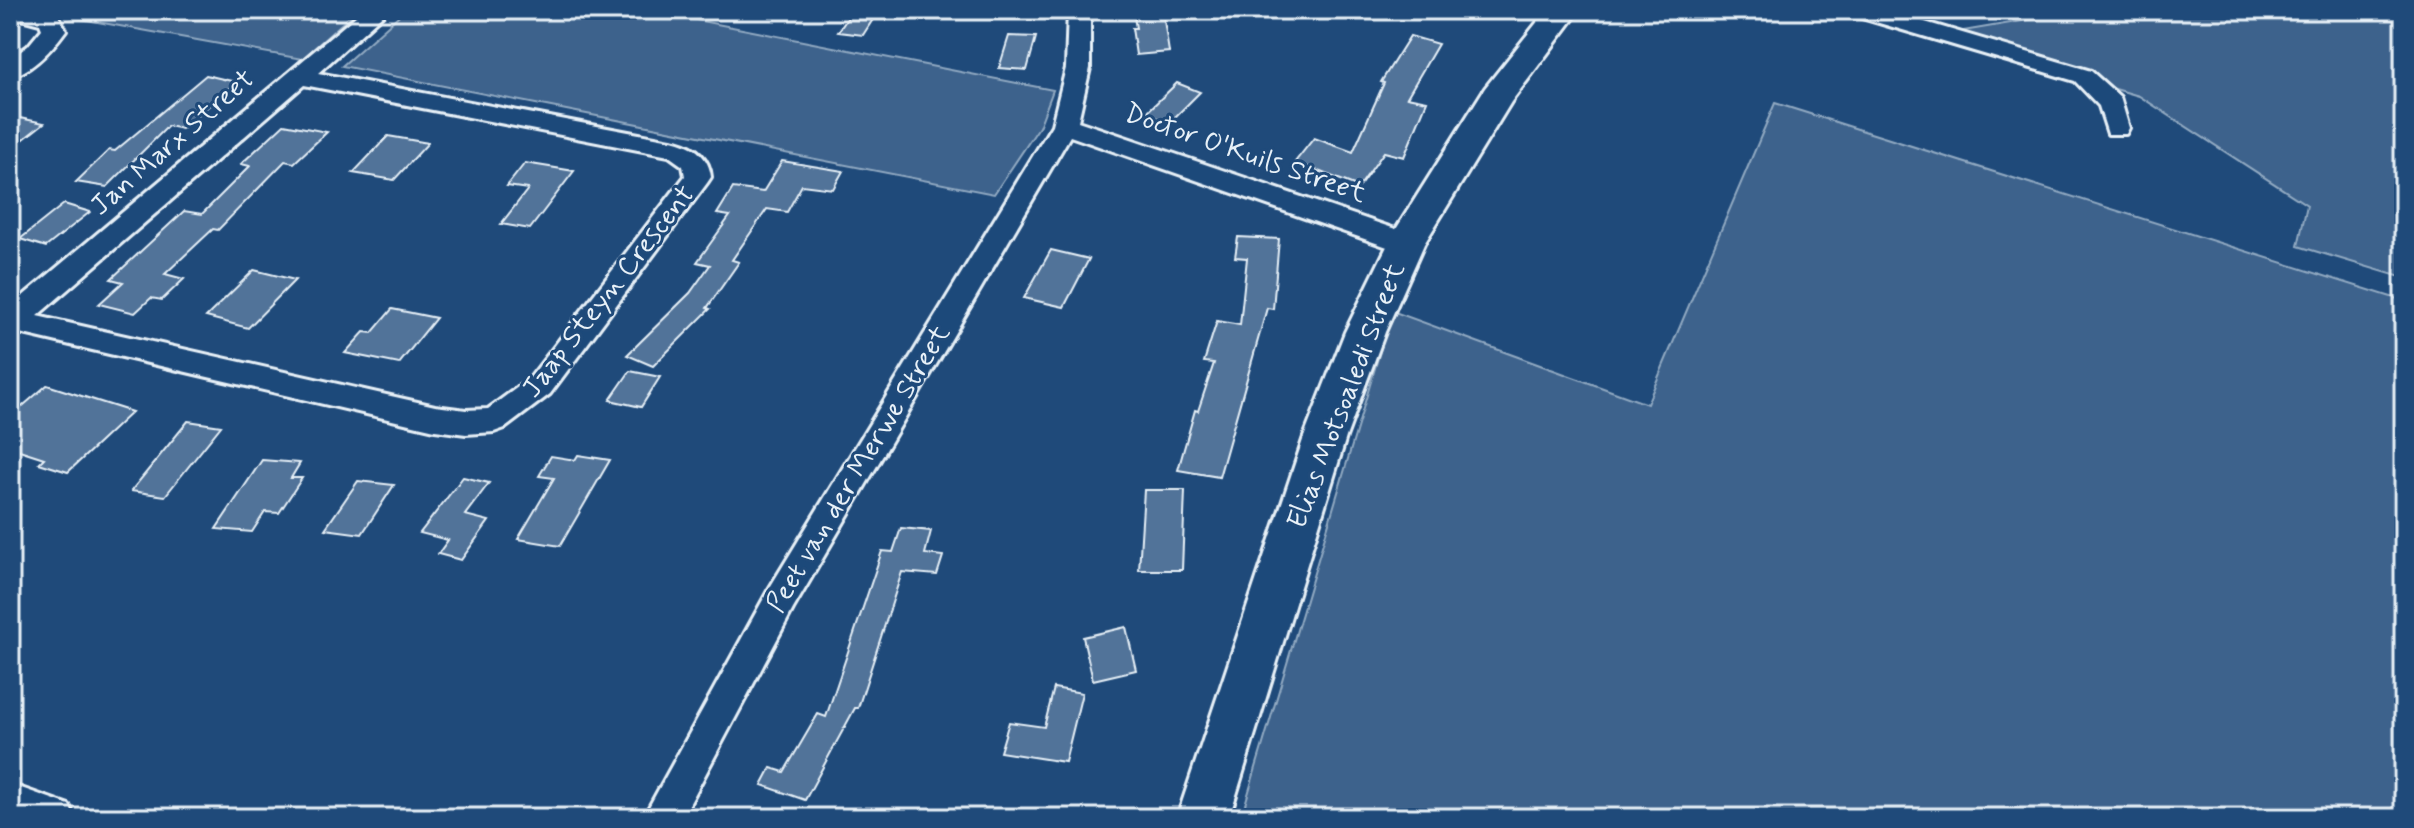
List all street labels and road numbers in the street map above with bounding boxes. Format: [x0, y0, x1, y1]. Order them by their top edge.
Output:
street label: Jan Marx Street [83, 62, 263, 224]
street label: Doctor O'Kuils Street [1119, 95, 1371, 213]
street label: Jaap Steyn Crescent [514, 178, 704, 406]
street label: Elias Motsoaledi Street [1279, 257, 1415, 534]
street label: Peet van der Merwe Street [758, 318, 960, 620]

